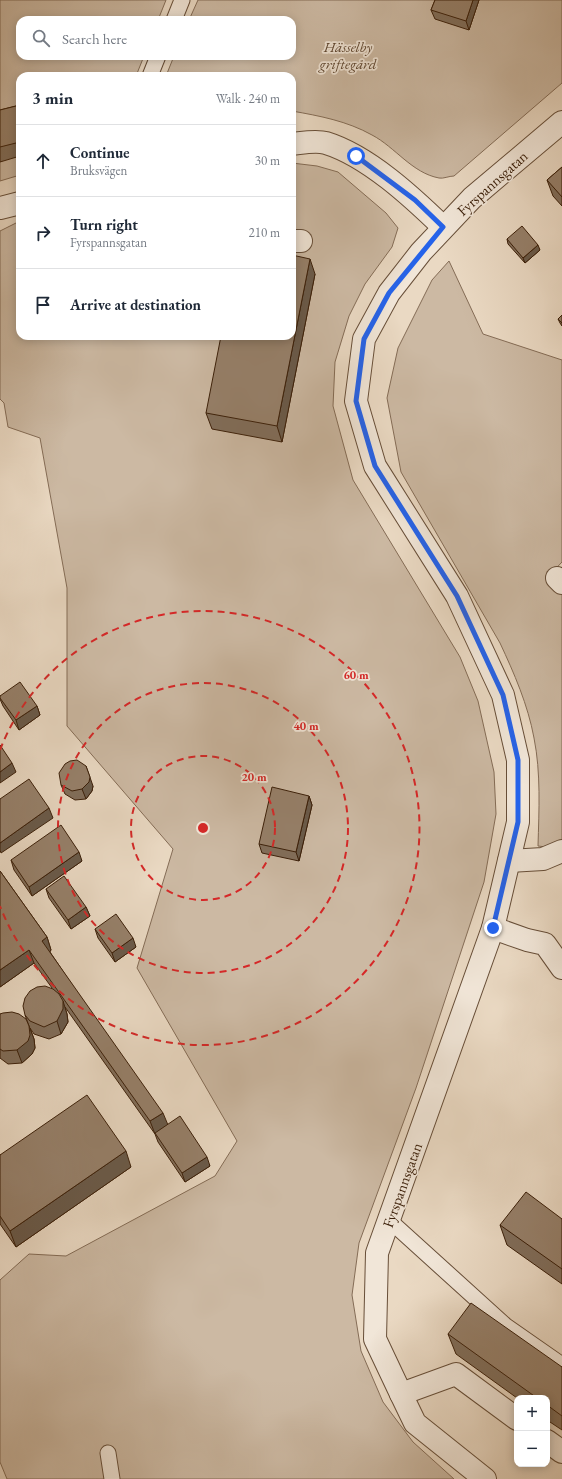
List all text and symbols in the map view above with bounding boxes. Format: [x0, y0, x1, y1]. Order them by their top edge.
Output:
search box [16, 16, 296, 60]
icon: search [30, 27, 52, 49]
text: Search here [62, 29, 127, 48]
park label: Hässelby griftegård [317, 37, 377, 73]
text: 3 min [32, 87, 73, 109]
text: Walk · 240 m [216, 90, 280, 107]
text: Continue [70, 143, 130, 162]
street label: Fyrspannsgatan [453, 146, 531, 220]
route start [347, 147, 365, 165]
icon: ahead [32, 150, 54, 172]
text: 30 m [255, 152, 280, 169]
text: Bruksvägen [70, 162, 127, 179]
text: Turn right [70, 215, 138, 234]
icon: right [32, 222, 54, 244]
text: 210 m [249, 224, 280, 241]
text: Fyrspannsgatan [70, 234, 147, 251]
icon: arrive [32, 294, 54, 316]
text: Arrive at destination [70, 295, 201, 314]
text: 60 m [343, 667, 369, 683]
text: 40 m [293, 718, 319, 734]
text: 20 m [241, 769, 267, 785]
centre of rings [196, 821, 210, 835]
route end [484, 919, 502, 937]
street label: Fyrspannsgatan [378, 1140, 426, 1230]
map controls [514, 1395, 550, 1467]
button: + [514, 1395, 550, 1431]
button: − [514, 1431, 550, 1467]

